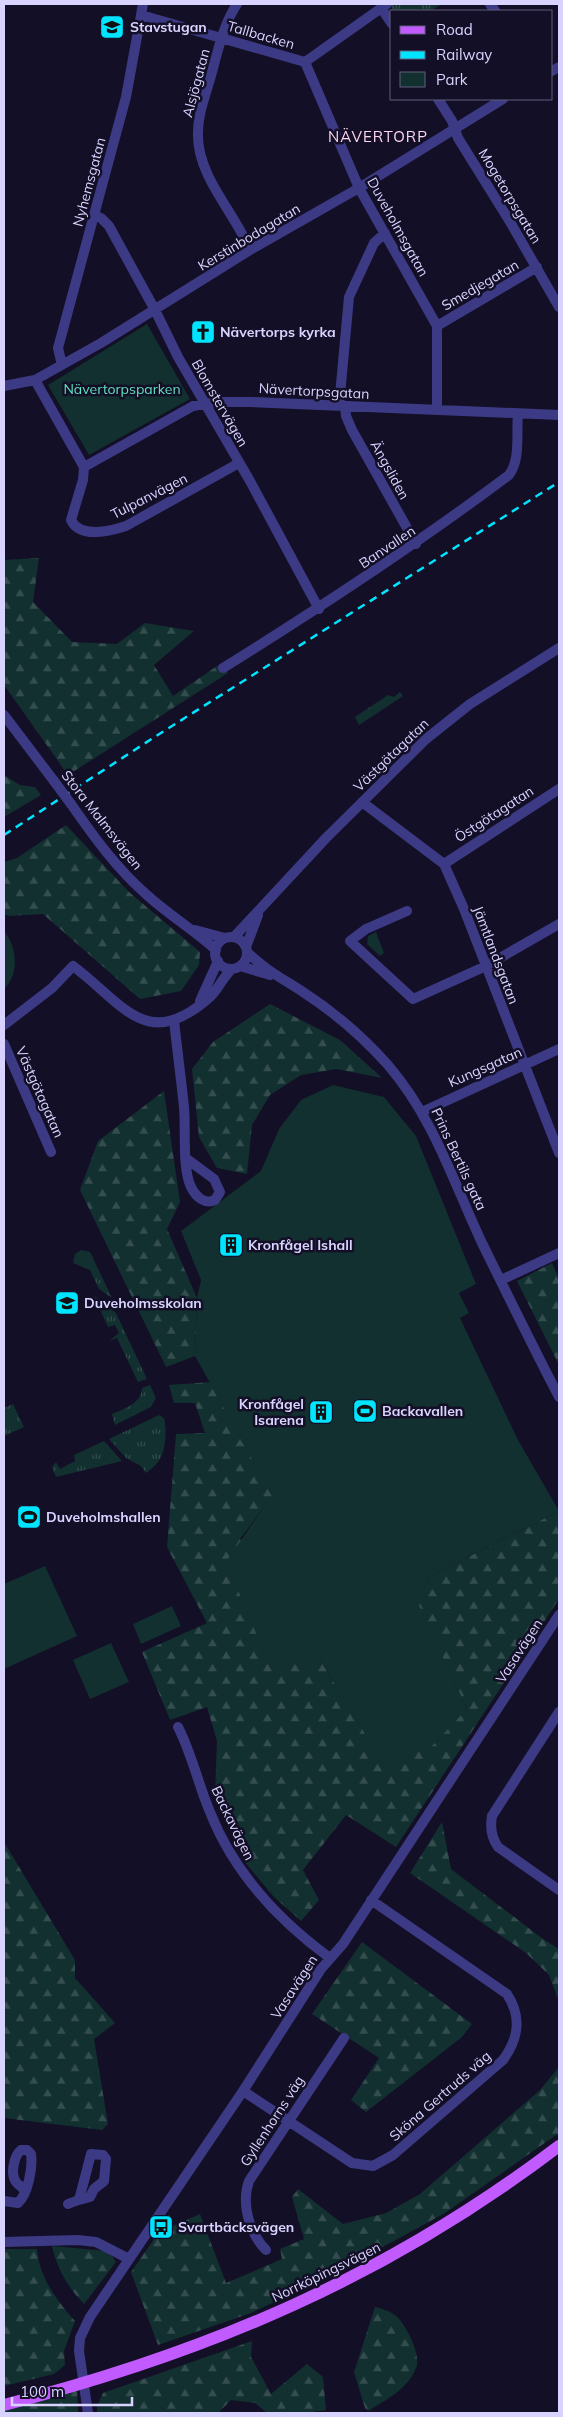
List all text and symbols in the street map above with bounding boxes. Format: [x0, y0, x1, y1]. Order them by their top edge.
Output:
legend [390, 10, 553, 100]
school or university icon: Stavstugan [99, 14, 125, 40]
street label: Tallbacken [225, 17, 297, 53]
place label: Stavstugan [130, 18, 207, 36]
text: Road [436, 20, 473, 39]
text: Railway [436, 45, 492, 64]
street label: Alsjögatan [178, 47, 214, 119]
text: Park [436, 70, 468, 89]
district label: NÄVERTORP [328, 127, 428, 146]
street label: Nyhemsgatan [68, 136, 110, 228]
street label: Mogetorpsgatan [475, 145, 545, 247]
street label: Duveholmsgatan [363, 174, 433, 280]
street label: Kerstinbodagatan [195, 199, 303, 275]
street label: Smedjegatan [438, 256, 522, 314]
church icon: Nävertorps kyrka [190, 319, 216, 345]
place label: Nävertorps kyrka [220, 323, 336, 341]
street label: Blomstervägen [188, 356, 252, 450]
street label: Nävertorpsgatan [258, 379, 370, 403]
park label: Nävertorpsparken [63, 380, 181, 398]
street label: Ängsliden [366, 437, 414, 503]
street label: Tulpanvägen [108, 469, 190, 523]
street label: Banvallen [355, 522, 419, 572]
street label: Västgötagatan [350, 715, 432, 795]
street label: Stora Malmsvägen [57, 767, 147, 873]
street label: Östgötagatan [451, 782, 537, 846]
street label: Jämtlandsgatan [469, 903, 523, 1007]
street label: Kungsgatan [445, 1043, 525, 1091]
street label: Västgötagatan [12, 1044, 68, 1140]
street label: Prins Bertils gata [427, 1105, 491, 1213]
building icon: Kronfågel Ishall [218, 1232, 244, 1258]
place label: Kronfågel Ishall [248, 1236, 353, 1254]
school or university icon: Duveholmsskolan [54, 1290, 80, 1316]
place label: Duveholmsskolan [84, 1294, 202, 1312]
place label: Kronfågel Isarena [239, 1395, 304, 1429]
sports icon: Backavallen [352, 1398, 378, 1424]
building icon: Kronfågel Isarena [308, 1399, 334, 1425]
place label: Backavallen [382, 1402, 463, 1420]
sports icon: Duveholmshallen [16, 1504, 42, 1530]
place label: Duveholmshallen [46, 1508, 161, 1526]
street label: Vasavägen [492, 1616, 546, 1686]
street label: Backavägen [207, 1783, 259, 1863]
street label: Vasavägen [267, 1952, 321, 2022]
street label: Sköna Gertruds väg [386, 2047, 494, 2145]
street label: Gyllenhorns väg [236, 2072, 308, 2170]
bus stop icon: Svartbäcksvägen [148, 2214, 174, 2240]
place label: Svartbäcksvägen [178, 2218, 294, 2236]
street label: Norrköpingsvägen [269, 2238, 383, 2306]
scale bar [12, 2374, 132, 2406]
text: 100 m [20, 2382, 64, 2401]

